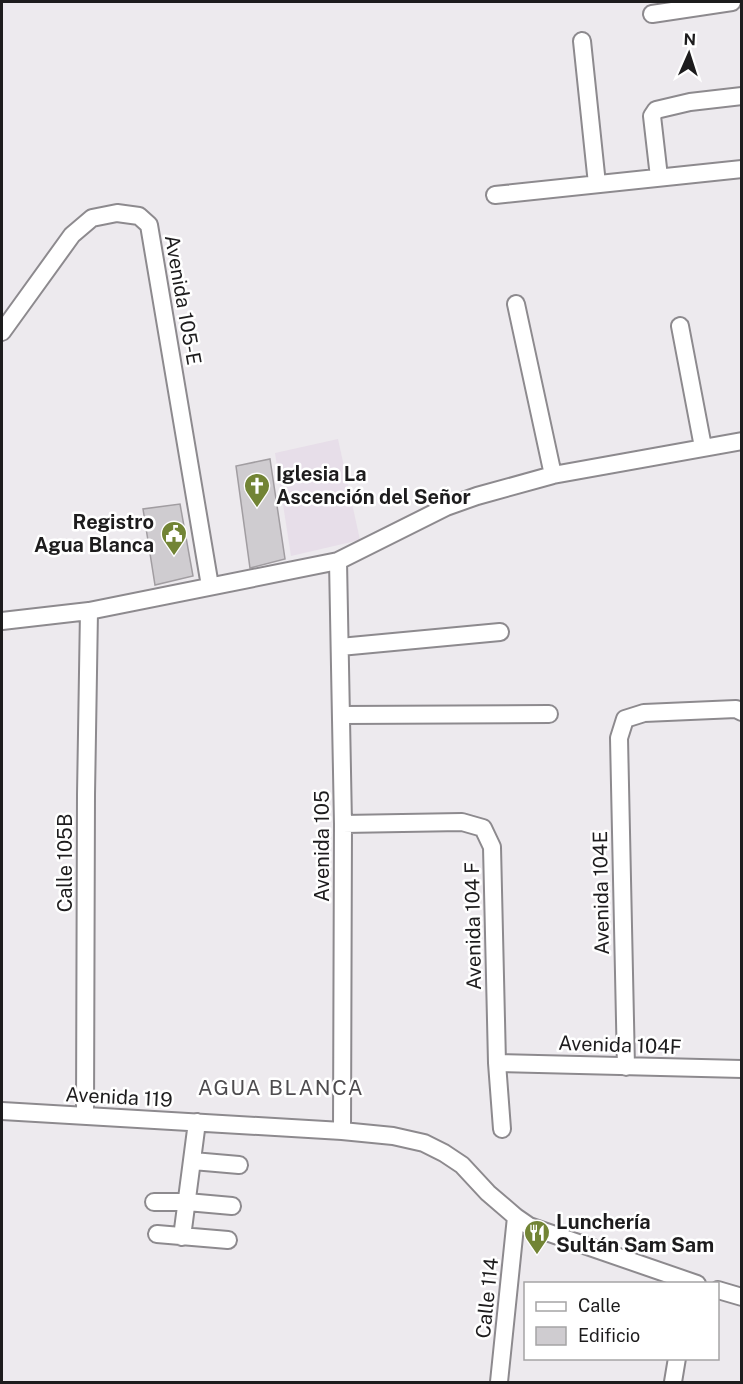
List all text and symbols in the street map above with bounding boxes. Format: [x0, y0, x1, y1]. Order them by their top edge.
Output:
north arrow [659, 24, 719, 84]
text: N [683, 30, 697, 49]
street label: Avenida 105-E [160, 233, 206, 367]
place label: Iglesia La Ascención del Señor [276, 462, 471, 509]
church icon: Iglesia La Ascención del Señor [242, 471, 272, 509]
place label: Registro Agua Blanca [34, 510, 154, 557]
public building icon: Registro Agua Blanca [159, 519, 189, 557]
street label: Avenida 105 [310, 790, 334, 902]
street label: Calle 105B [53, 814, 77, 912]
street label: Avenida 104E [588, 831, 614, 955]
street label: Avenida 104 F [460, 862, 486, 990]
street label: Avenida 104F [558, 1031, 682, 1059]
district label: AGUA BLANCA [198, 1075, 364, 1100]
street label: Avenida 119 [65, 1082, 173, 1112]
place label: Lunchería Sultán Sam Sam [556, 1210, 714, 1257]
restaurant icon: Lunchería Sultán Sam Sam [522, 1218, 552, 1256]
street label: Calle 114 [471, 1257, 503, 1339]
legend [524, 1282, 719, 1360]
text: Calle [578, 1295, 621, 1316]
text: Edificio [578, 1325, 640, 1346]

